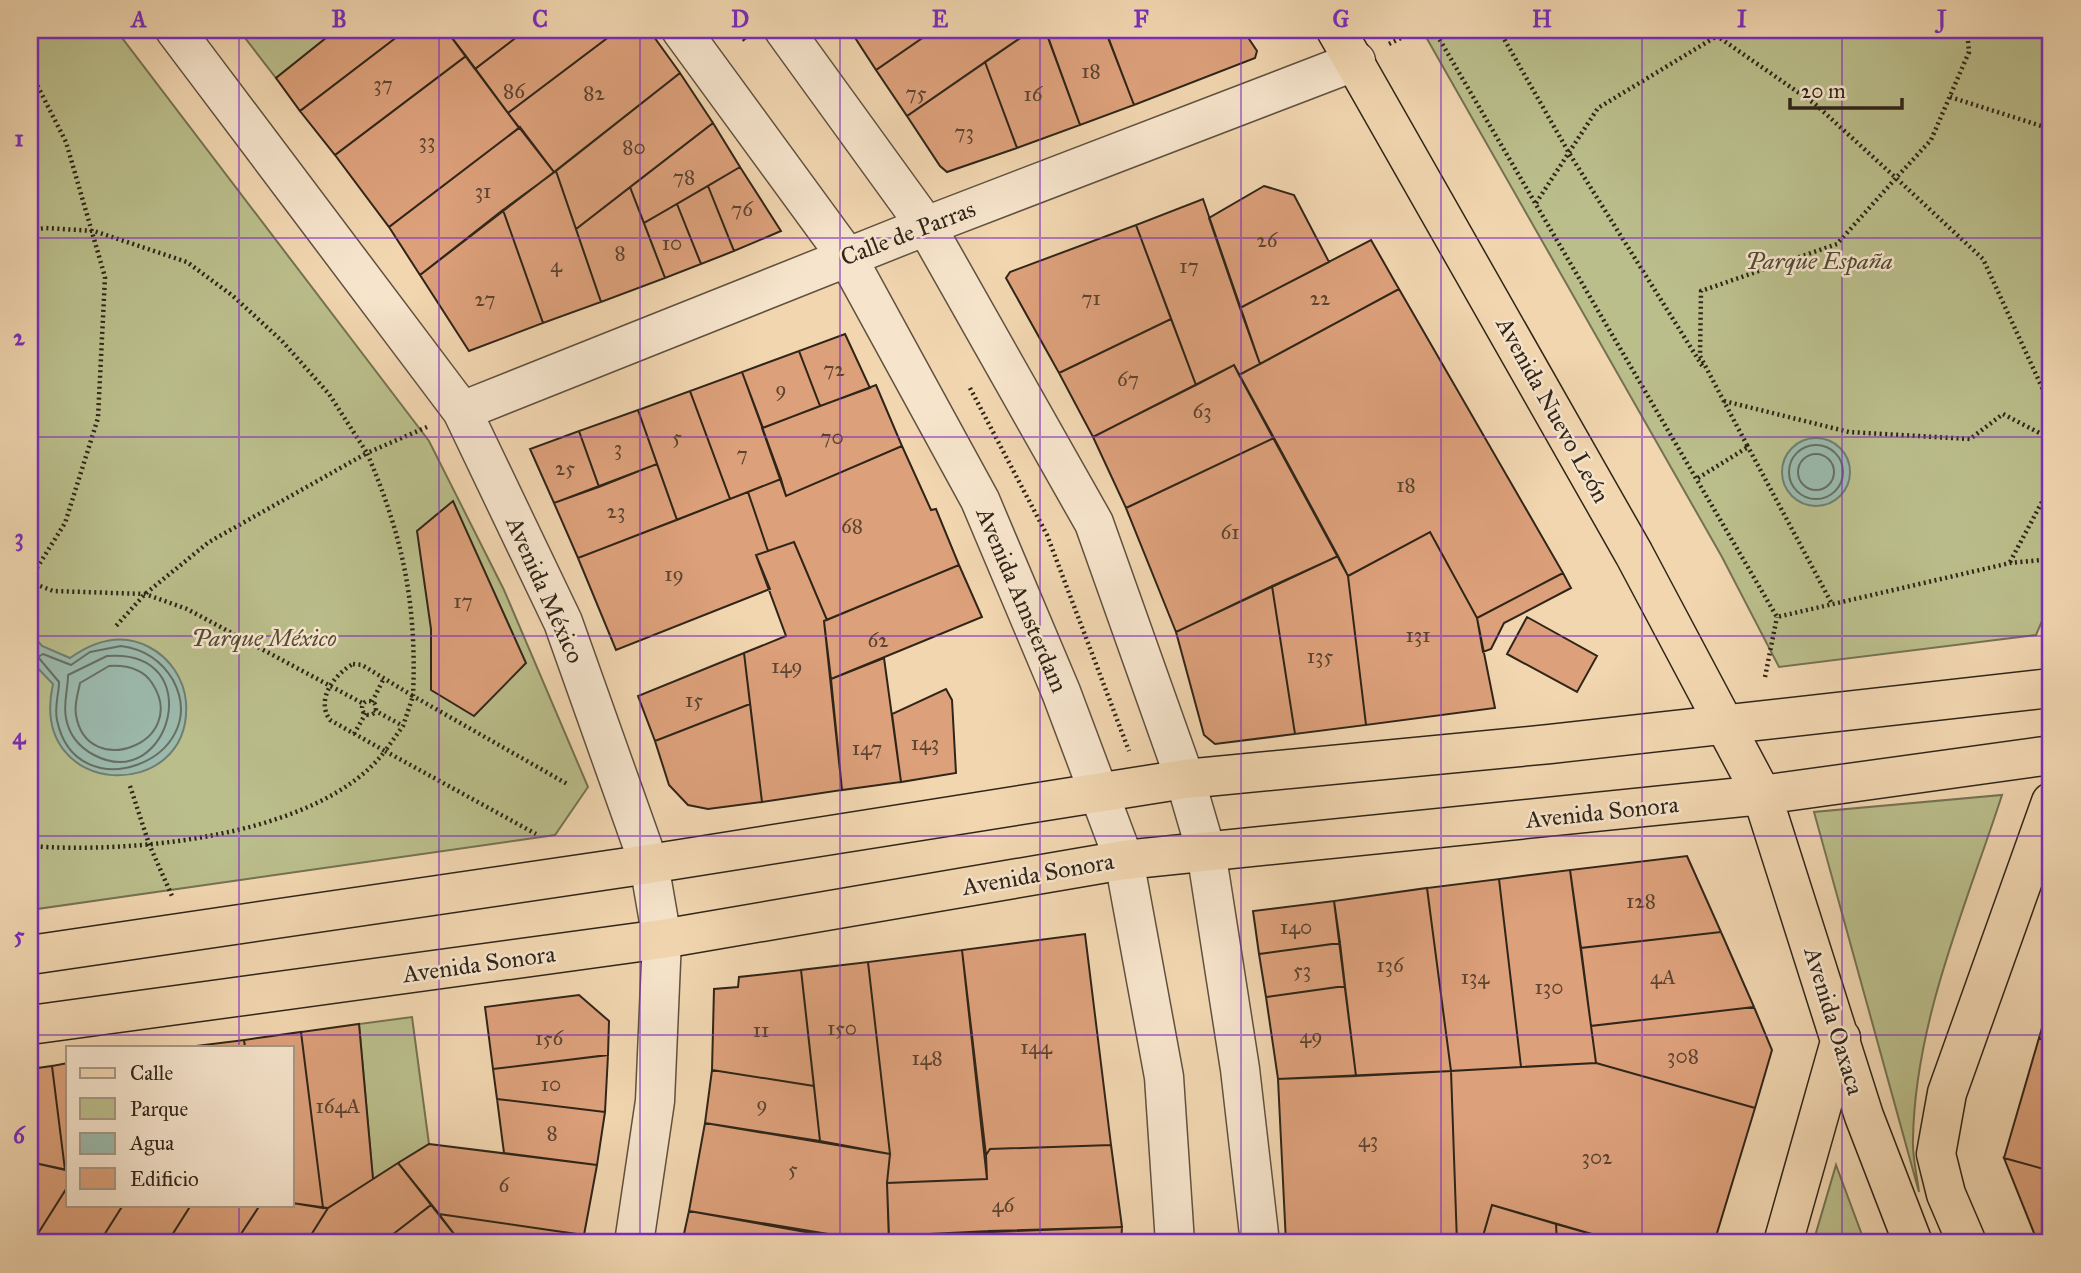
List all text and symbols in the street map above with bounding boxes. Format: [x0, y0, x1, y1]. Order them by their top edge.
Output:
text: A [129, 5, 147, 33]
text: B [331, 5, 347, 33]
text: C [532, 5, 548, 33]
text: D [731, 5, 749, 33]
text: E [932, 5, 949, 33]
text: F [1133, 5, 1149, 33]
text: G [1333, 5, 1350, 33]
text: H [1532, 5, 1552, 33]
text: I [1737, 5, 1747, 33]
text: J [1934, 5, 1947, 34]
house number: 18 [1081, 58, 1101, 84]
scale bar [1790, 66, 1902, 110]
house number: 37 [373, 71, 393, 97]
house number: 86 [503, 78, 526, 104]
text: 20 m [1801, 78, 1846, 104]
house number: 82 [583, 80, 605, 106]
house number: 75 [906, 80, 927, 106]
house number: 16 [1023, 81, 1044, 107]
house number: 73 [954, 119, 974, 145]
text: 1 [14, 124, 24, 152]
house number: 33 [419, 128, 435, 154]
house number: 80 [622, 134, 646, 160]
house number: 78 [673, 164, 695, 190]
house number: 31 [475, 178, 491, 204]
street label: Calle de Parras [836, 194, 980, 272]
house number: 76 [731, 196, 754, 222]
house number: 26 [1256, 227, 1279, 253]
house number: 10 [662, 230, 682, 256]
house number: 8 [614, 240, 626, 266]
park label: Parque España [1745, 246, 1893, 276]
house number: 4 [550, 252, 563, 278]
house number: 17 [1179, 253, 1199, 279]
house number: 71 [1081, 285, 1101, 311]
house number: 22 [1310, 285, 1331, 311]
house number: 27 [475, 286, 496, 312]
street label: Avenida Nuevo León [1489, 311, 1616, 508]
text: 2 [13, 323, 25, 351]
house number: 72 [823, 356, 845, 382]
house number: 67 [1117, 366, 1139, 392]
house number: 9 [775, 376, 787, 402]
house number: 63 [1192, 398, 1212, 424]
house number: 5 [672, 424, 682, 450]
house number: 70 [820, 424, 844, 450]
house number: 3 [614, 435, 622, 461]
house number: 7 [736, 441, 748, 467]
house number: 25 [555, 455, 575, 481]
house number: 18 [1396, 472, 1416, 498]
house number: 23 [607, 498, 625, 524]
street label: Avenida Amsterdam [969, 502, 1075, 697]
street label: Avenida México [499, 511, 591, 668]
house number: 68 [841, 513, 863, 539]
house number: 61 [1221, 519, 1239, 545]
text: 3 [14, 523, 24, 552]
house number: 19 [664, 561, 684, 587]
house number: 17 [453, 588, 473, 614]
house number: 131 [1406, 622, 1431, 648]
park label: Parque México [191, 623, 337, 653]
house number: 62 [867, 627, 889, 653]
house number: 135 [1307, 643, 1333, 669]
house number: 149 [771, 653, 803, 679]
house number: 15 [685, 687, 703, 713]
text: 4 [13, 722, 27, 750]
house number: 143 [911, 730, 939, 756]
house number: 147 [852, 735, 882, 761]
street label: Avenida Sonora [1523, 789, 1681, 835]
street label: Avenida Sonora [959, 846, 1117, 902]
house number: 128 [1626, 888, 1656, 914]
house number: 140 [1280, 914, 1312, 940]
text: 5 [14, 921, 25, 949]
street label: Avenida Sonora [400, 938, 558, 990]
street label: Avenida Oaxaca [1797, 943, 1871, 1099]
house number: 136 [1376, 952, 1405, 978]
house number: 53 [1293, 957, 1311, 983]
house number: 134 [1461, 964, 1490, 990]
house number: 4A [1650, 964, 1676, 990]
house number: 130 [1535, 974, 1563, 1000]
house number: 150 [827, 1015, 857, 1041]
house number: 11 [753, 1017, 769, 1043]
house number: 49 [1300, 1023, 1322, 1049]
house number: 156 [535, 1025, 565, 1051]
house number: 144 [1020, 1034, 1053, 1060]
house number: 308 [1667, 1043, 1699, 1069]
house number: 148 [911, 1045, 943, 1071]
legend [66, 1046, 294, 1206]
text: Calle [130, 1060, 173, 1086]
house number: 10 [541, 1071, 561, 1097]
house number: 9 [756, 1091, 768, 1117]
house number: 164A [316, 1093, 360, 1119]
text: Parque [130, 1096, 189, 1122]
house number: 8 [546, 1120, 558, 1146]
text: 6 [13, 1121, 26, 1149]
house number: 43 [1358, 1127, 1378, 1153]
text: Agua [129, 1130, 174, 1156]
house number: 302 [1582, 1144, 1613, 1170]
house number: 5 [788, 1156, 798, 1182]
text: Edificio [130, 1166, 199, 1192]
house number: 6 [499, 1172, 511, 1198]
house number: 46 [992, 1192, 1015, 1218]

